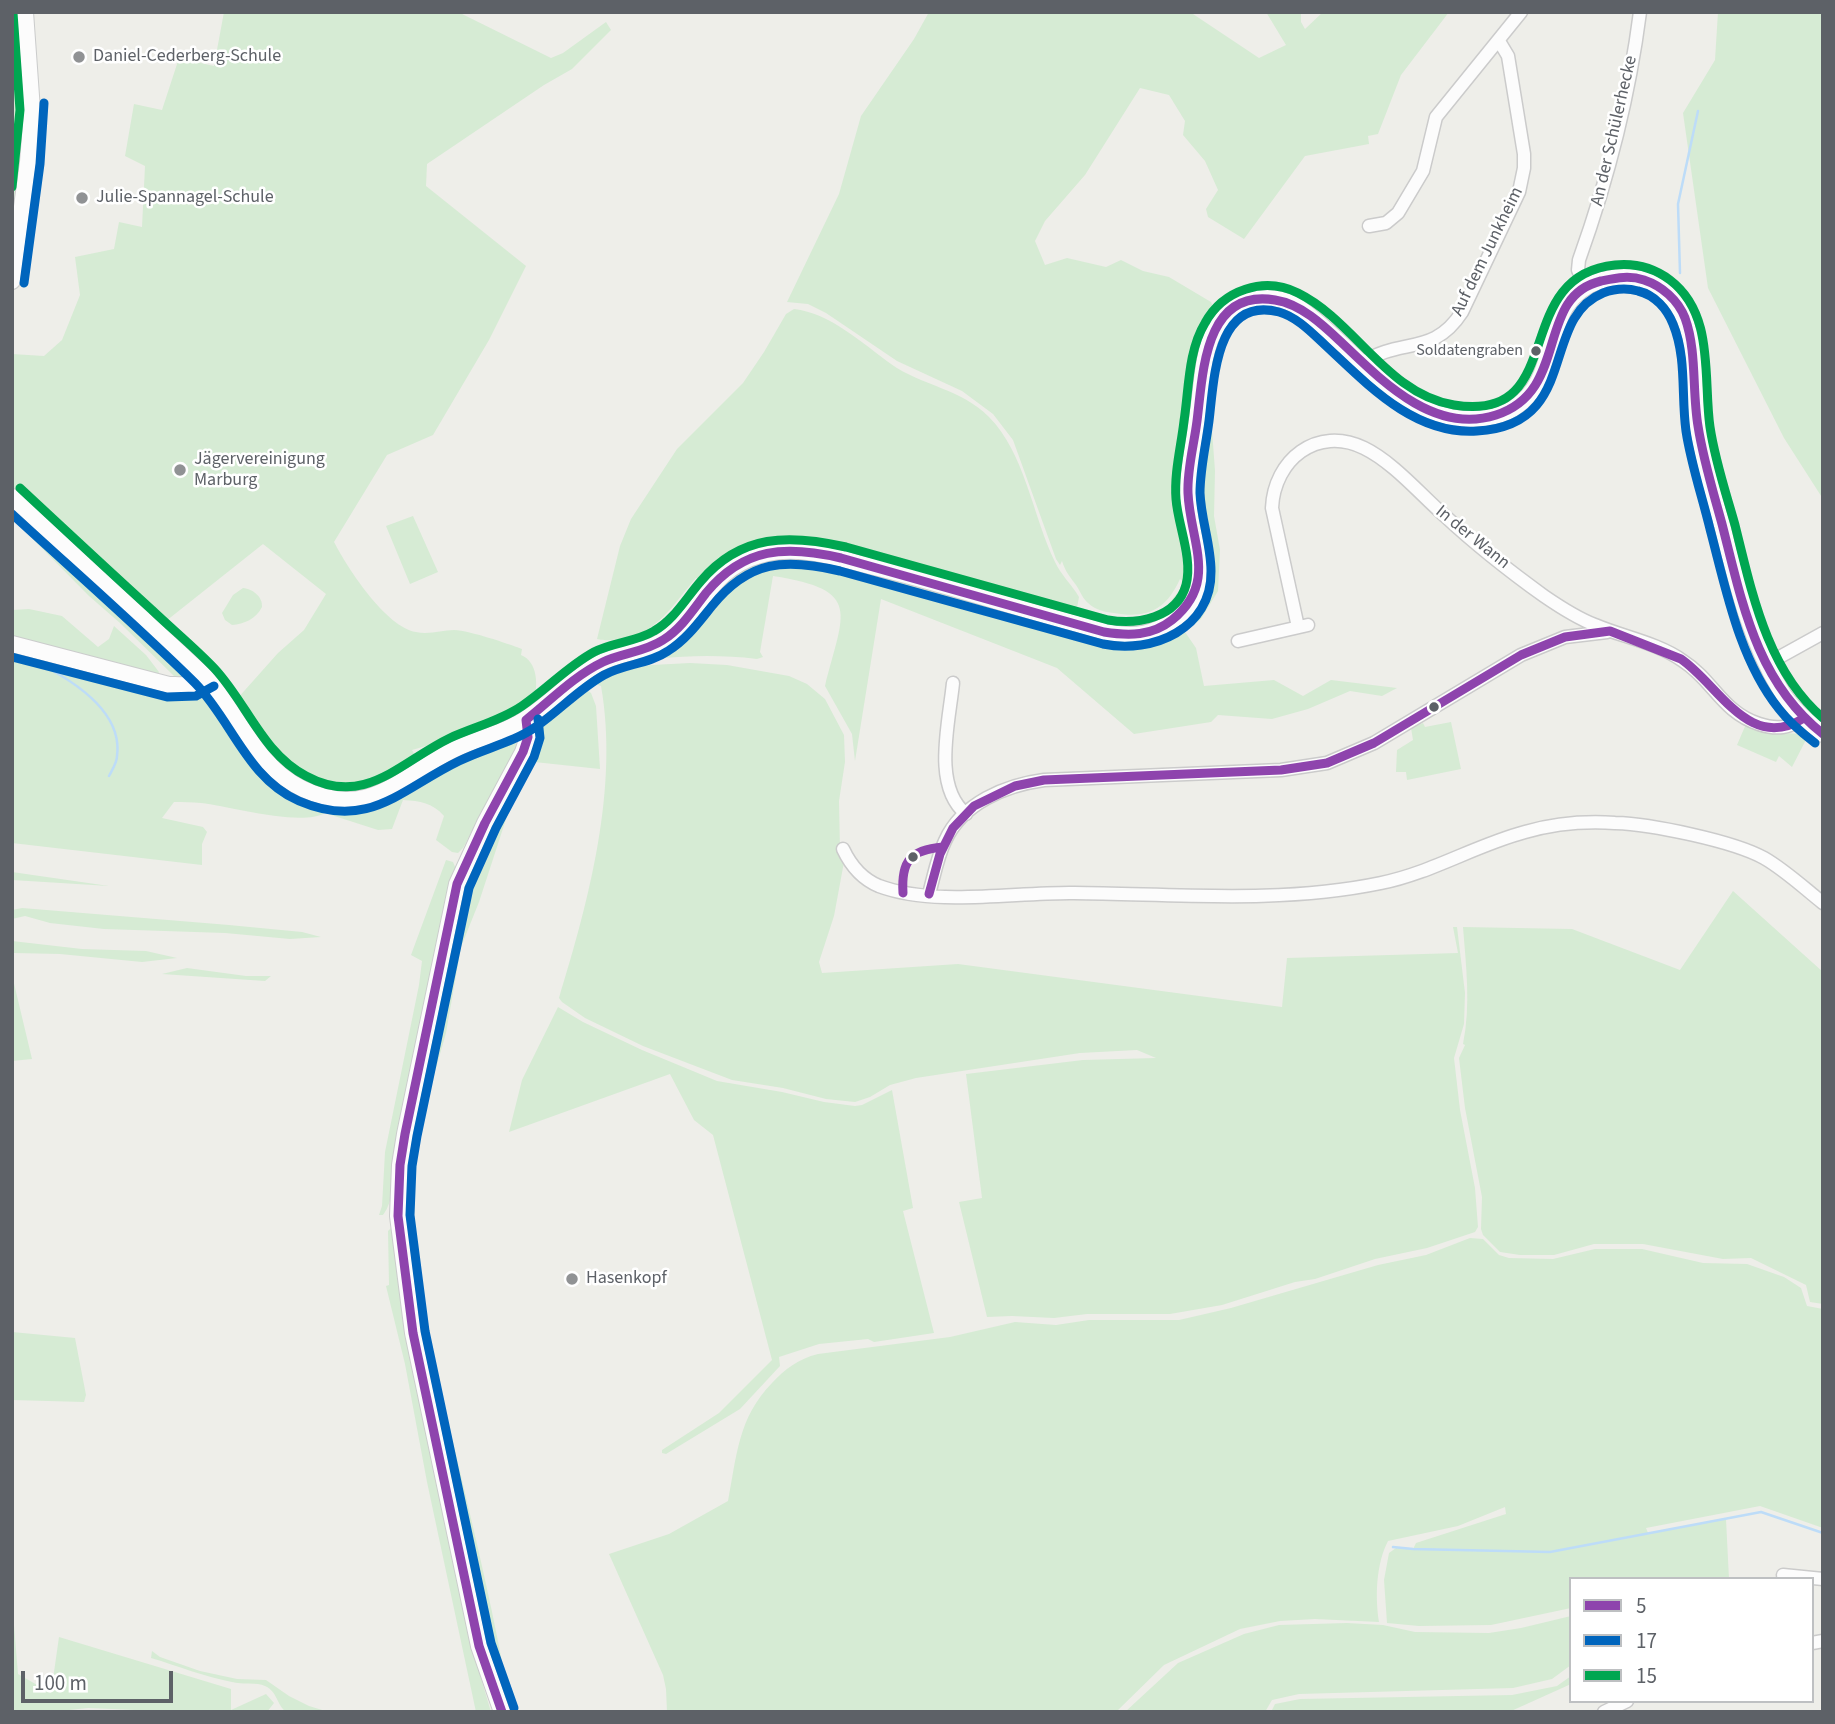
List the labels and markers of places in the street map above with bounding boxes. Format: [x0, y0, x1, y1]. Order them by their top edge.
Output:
place label: Daniel-Cederberg-Schule [93, 46, 281, 68]
marker: Daniel-Cederberg-Schule [71, 49, 87, 65]
place label: Julie-Spannagel-Schule [96, 187, 274, 209]
marker: Julie-Spannagel-Schule [74, 190, 90, 206]
place label: Soldatengraben [1416, 341, 1523, 361]
marker: Soldatengraben [1529, 344, 1543, 358]
place label: Jägervereinigung Marburg [194, 449, 325, 491]
marker: Jägervereinigung Marburg [172, 462, 188, 478]
unlabelled marker [1427, 700, 1441, 714]
unlabelled marker [906, 850, 920, 864]
place label: Hasenkopf [586, 1268, 667, 1290]
marker: Hasenkopf [564, 1271, 580, 1287]

